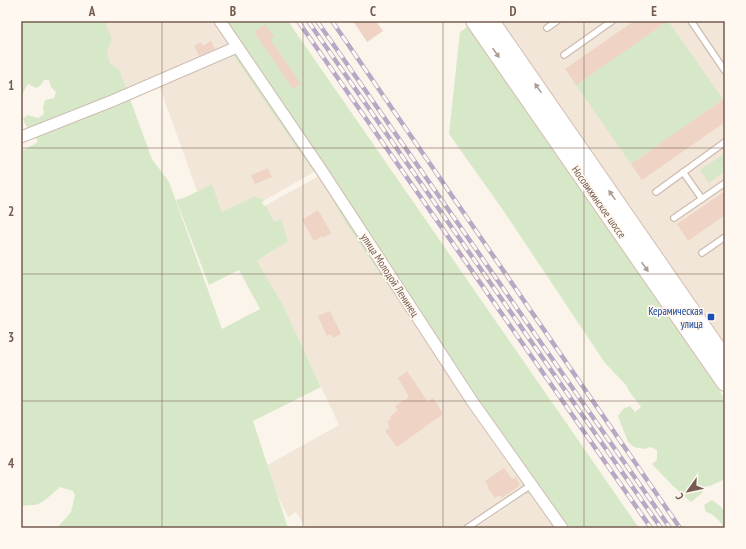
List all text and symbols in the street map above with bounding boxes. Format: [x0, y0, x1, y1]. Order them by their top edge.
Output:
text: A [88, 3, 96, 20]
text: B [230, 3, 236, 20]
text: C [370, 3, 376, 20]
text: D [510, 3, 517, 20]
text: E [651, 3, 657, 20]
one-way arrow [492, 48, 500, 58]
text: 1 [8, 77, 14, 94]
one-way arrow [534, 83, 542, 94]
street label: Носовихинское шоссе [569, 163, 630, 241]
one-way arrow [608, 190, 616, 201]
text: 2 [8, 203, 14, 220]
street label: улица Молодой Ленинец [358, 231, 422, 319]
one-way arrow [641, 262, 649, 272]
place label: Керамическая улица [648, 304, 703, 331]
marker: Керамическая улица [706, 312, 716, 322]
text: 3 [8, 329, 14, 346]
text: 4 [8, 455, 15, 472]
north arrow [668, 471, 708, 511]
text: С [672, 491, 687, 502]

